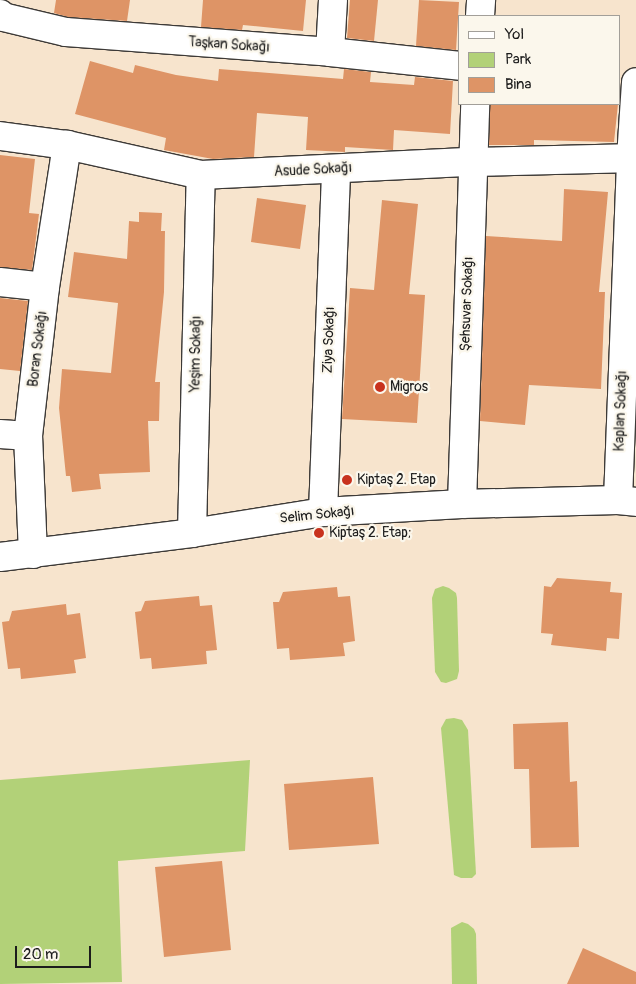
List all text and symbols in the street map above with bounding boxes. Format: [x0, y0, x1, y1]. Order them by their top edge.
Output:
legend [458, 15, 621, 105]
text: Yol [505, 25, 524, 44]
street label: Taşkan Sokağı [188, 34, 270, 56]
text: Park [505, 50, 531, 69]
text: Bina [505, 75, 531, 94]
street label: Asude Sokağı [274, 160, 352, 180]
street label: Şehsuvar Sokağı [457, 256, 477, 352]
street label: Ziya Sokağı [319, 306, 339, 374]
street label: Boran Sokağı [25, 310, 51, 388]
street label: Yeşim Sokağı [187, 316, 205, 392]
street label: Kaplan Sokağı [611, 370, 631, 452]
place label: Migros [390, 379, 428, 395]
marker: Migros [374, 381, 386, 393]
place label: Kiptaş 2. Etap [357, 472, 436, 488]
marker: Kiptaş 2. Etap [341, 474, 353, 486]
street label: Selim Sokağı [279, 503, 355, 527]
place label: Kiptaş 2. Etap; [329, 525, 412, 541]
marker: Kiptaş 2. Etap; [313, 527, 325, 539]
scale bar [18, 936, 94, 968]
text: 20 m [23, 945, 58, 964]

